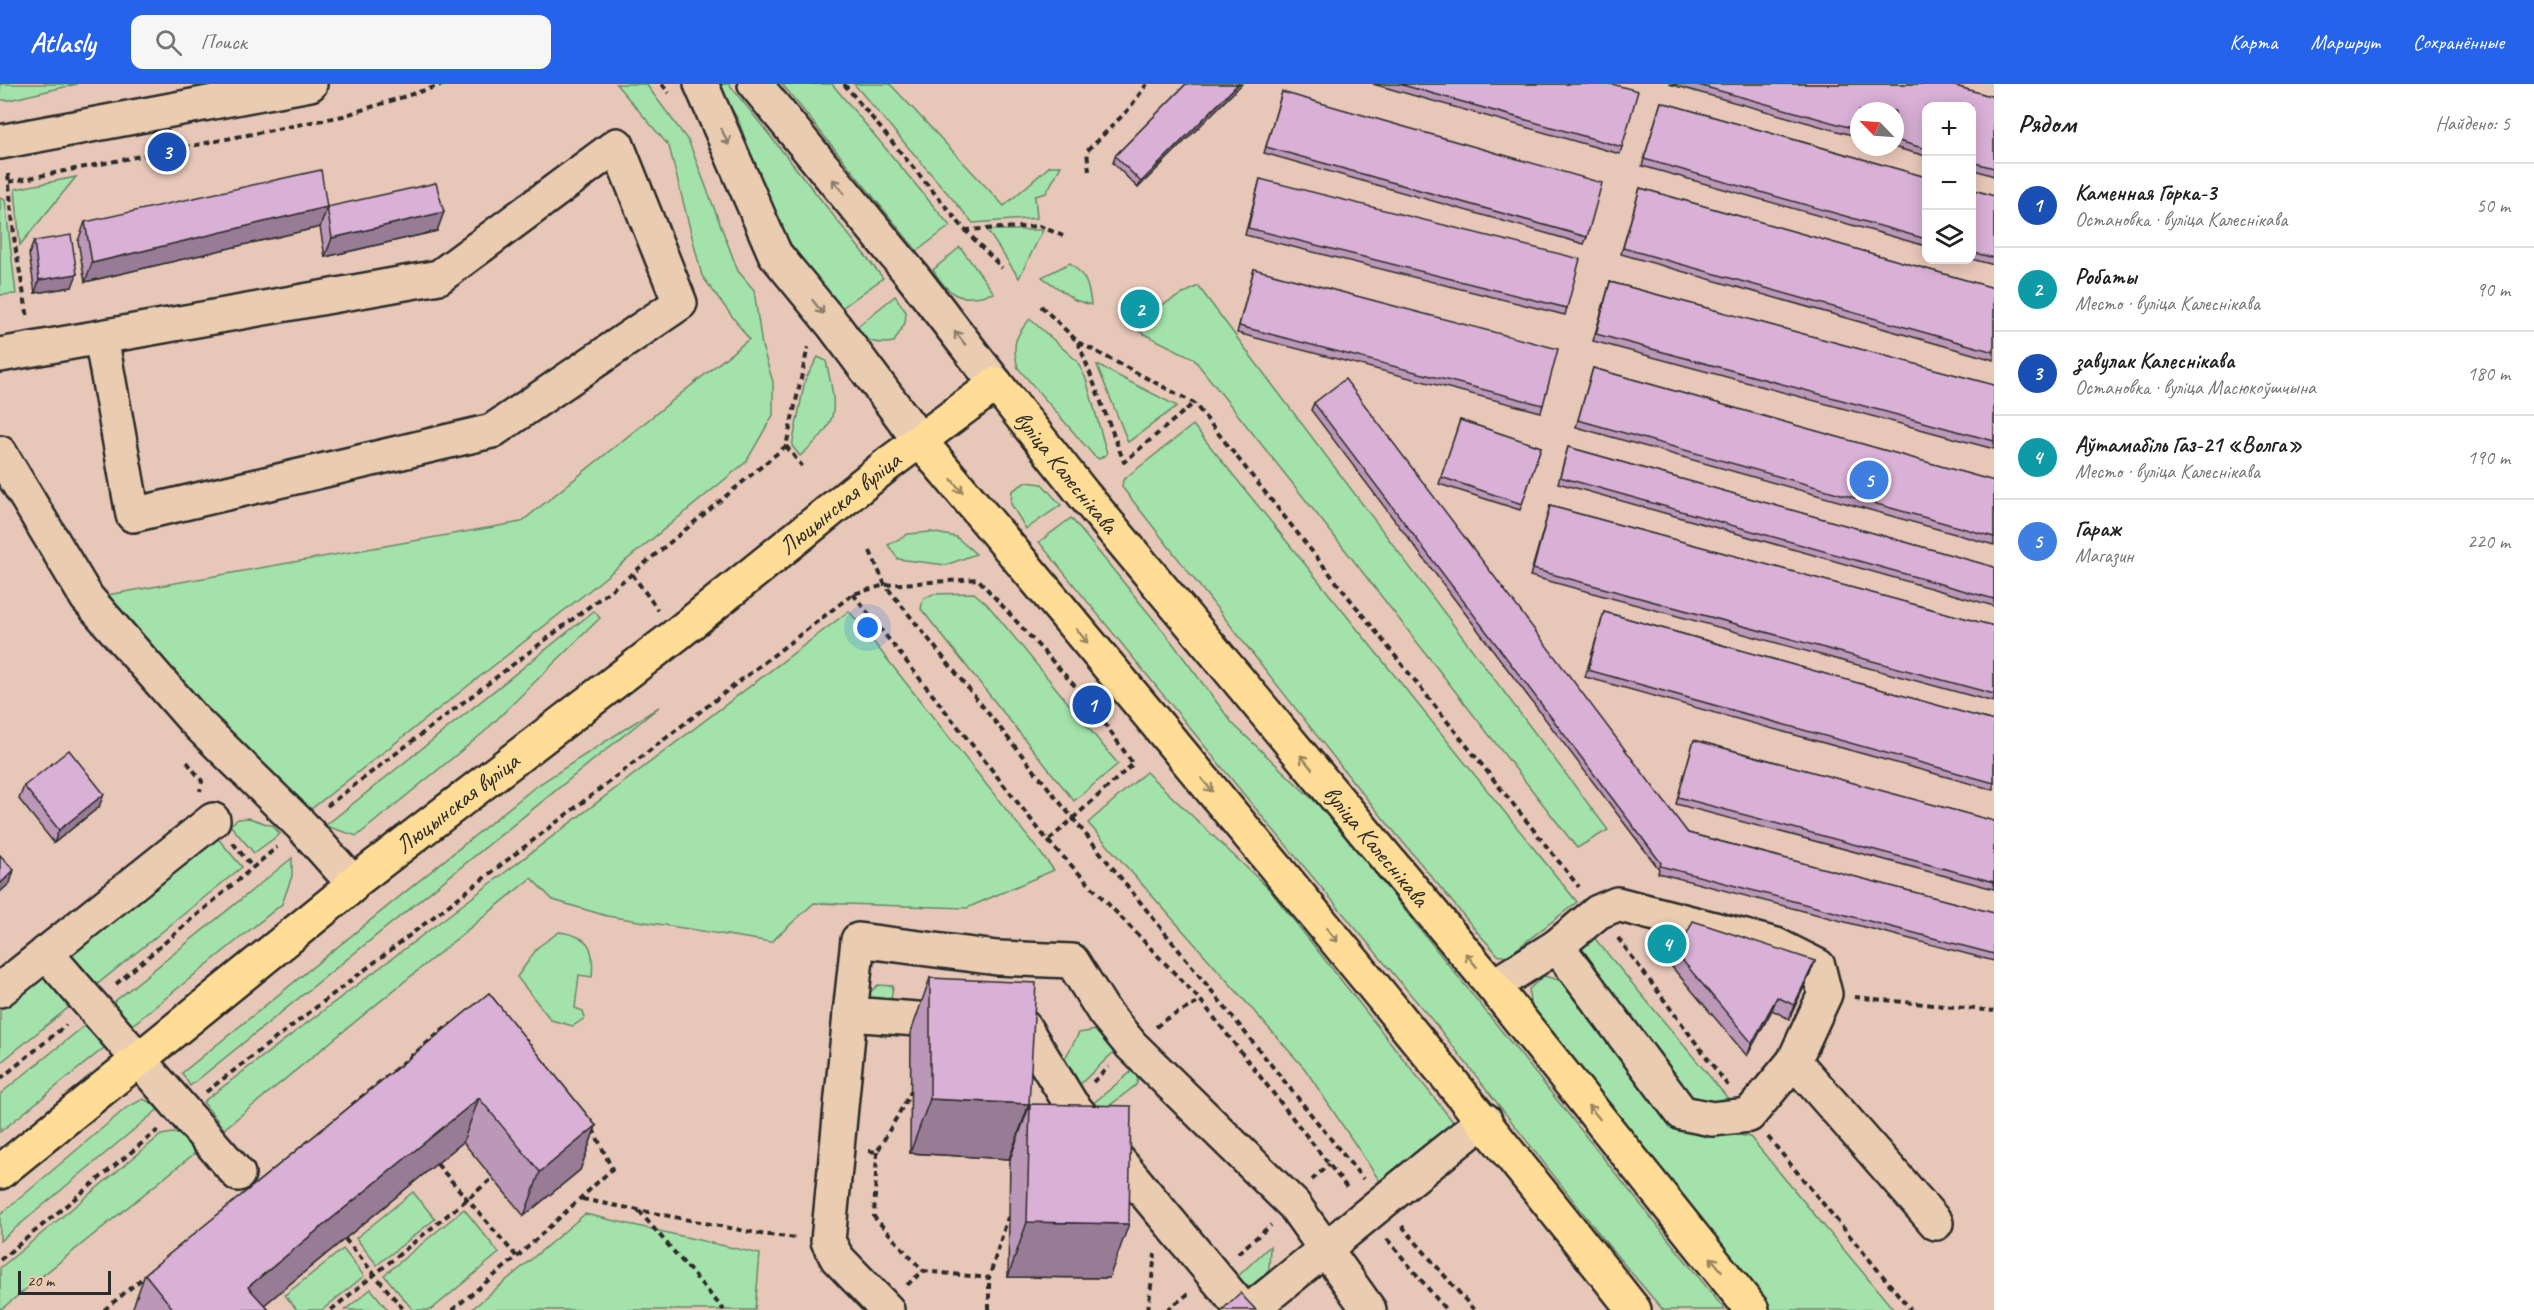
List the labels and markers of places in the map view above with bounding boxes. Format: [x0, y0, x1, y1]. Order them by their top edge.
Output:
pin: 3 [148, 130, 186, 174]
pin: 2 [1120, 286, 1160, 332]
pin: 5 [1850, 458, 1888, 502]
pin: 1 [1072, 682, 1112, 728]
pin: 4 [1648, 922, 1686, 966]

